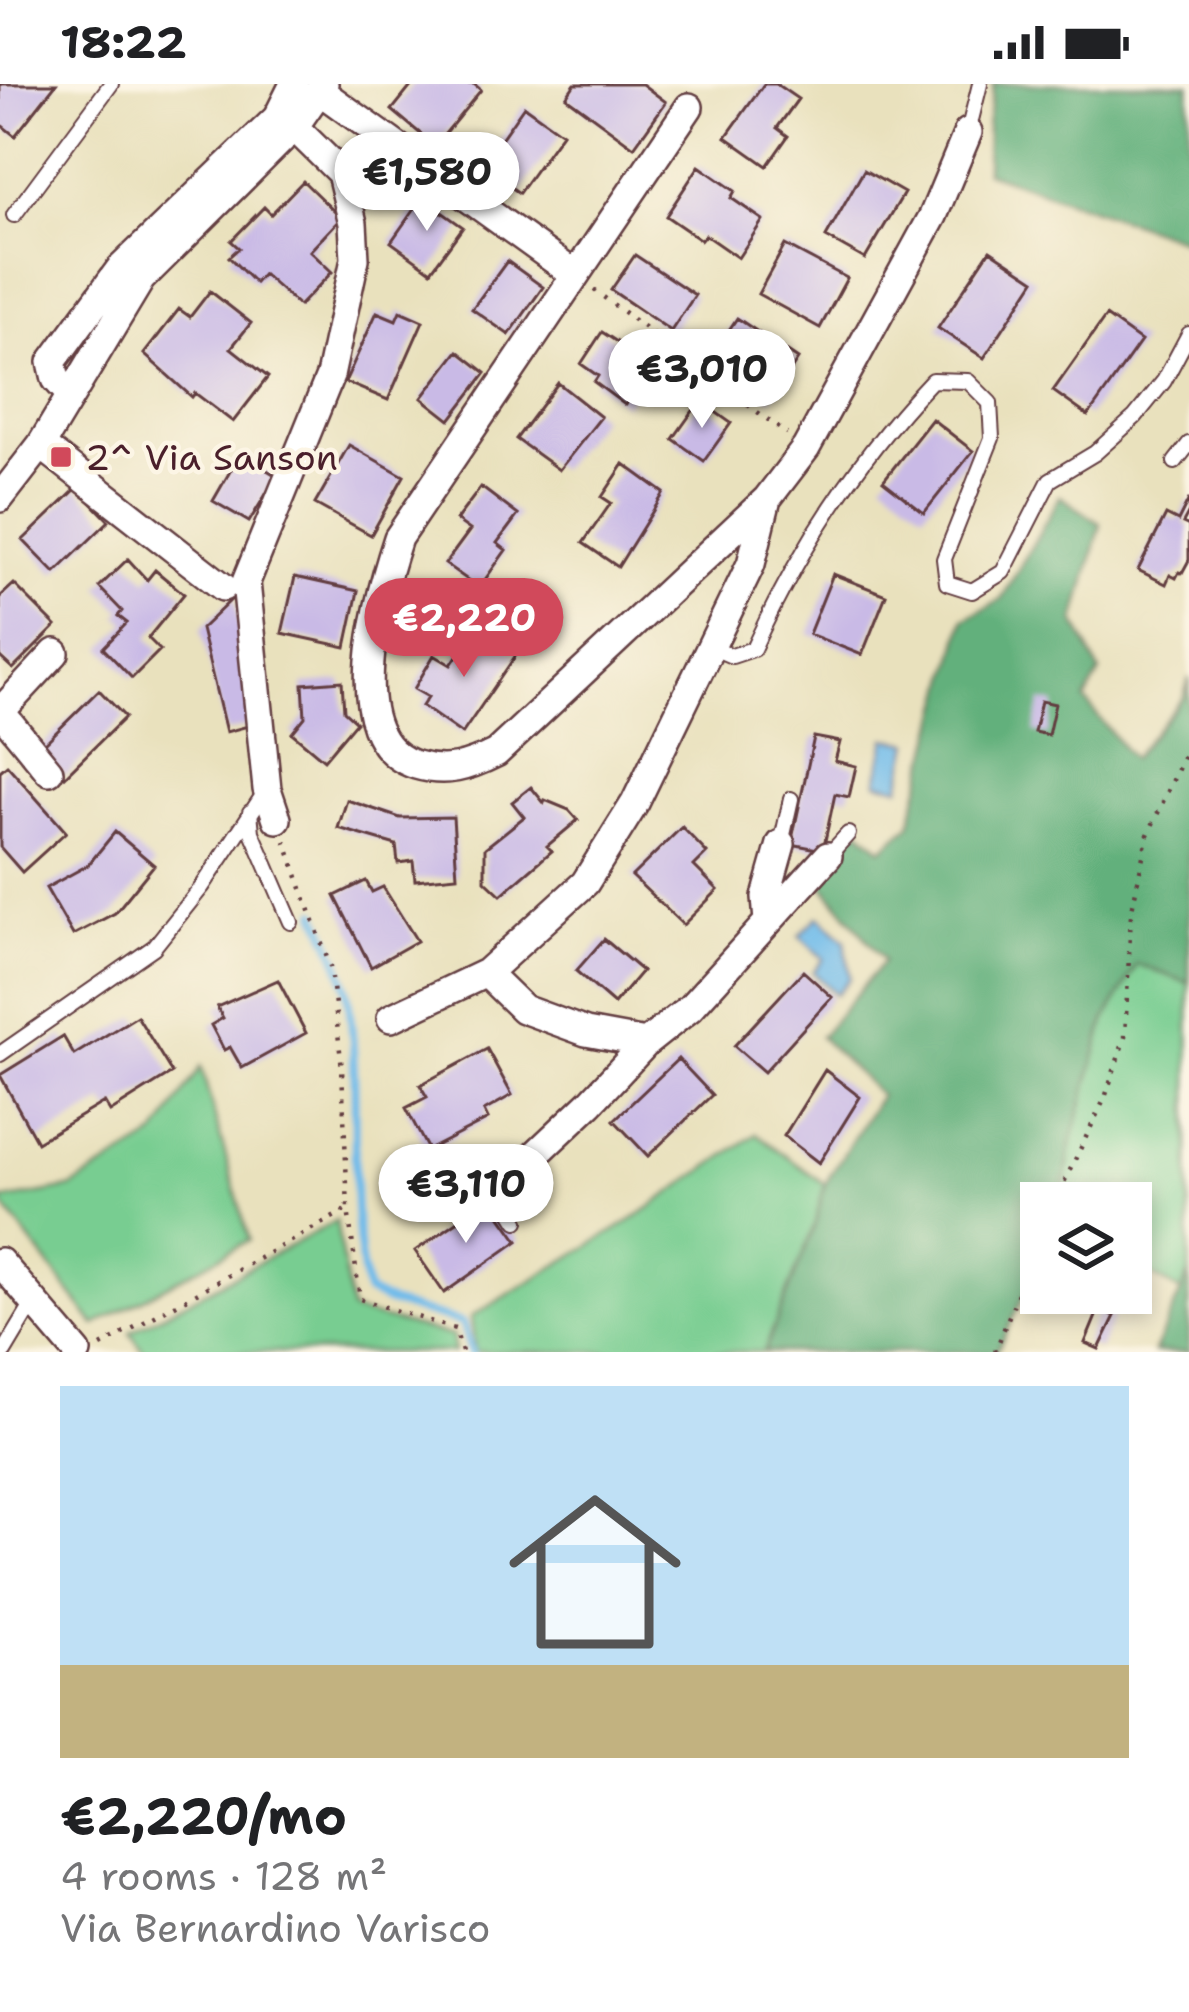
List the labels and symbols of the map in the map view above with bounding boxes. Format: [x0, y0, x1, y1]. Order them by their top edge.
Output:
pin: €1,580 [329, 132, 525, 234]
pin: €3,010 [604, 329, 800, 431]
place label: 2^ Via Sanson [85, 433, 338, 482]
marker: 2^ Via Sanson [48, 444, 74, 470]
pin: €2,220 [366, 578, 562, 680]
pin: €3,110 [368, 1144, 564, 1246]

